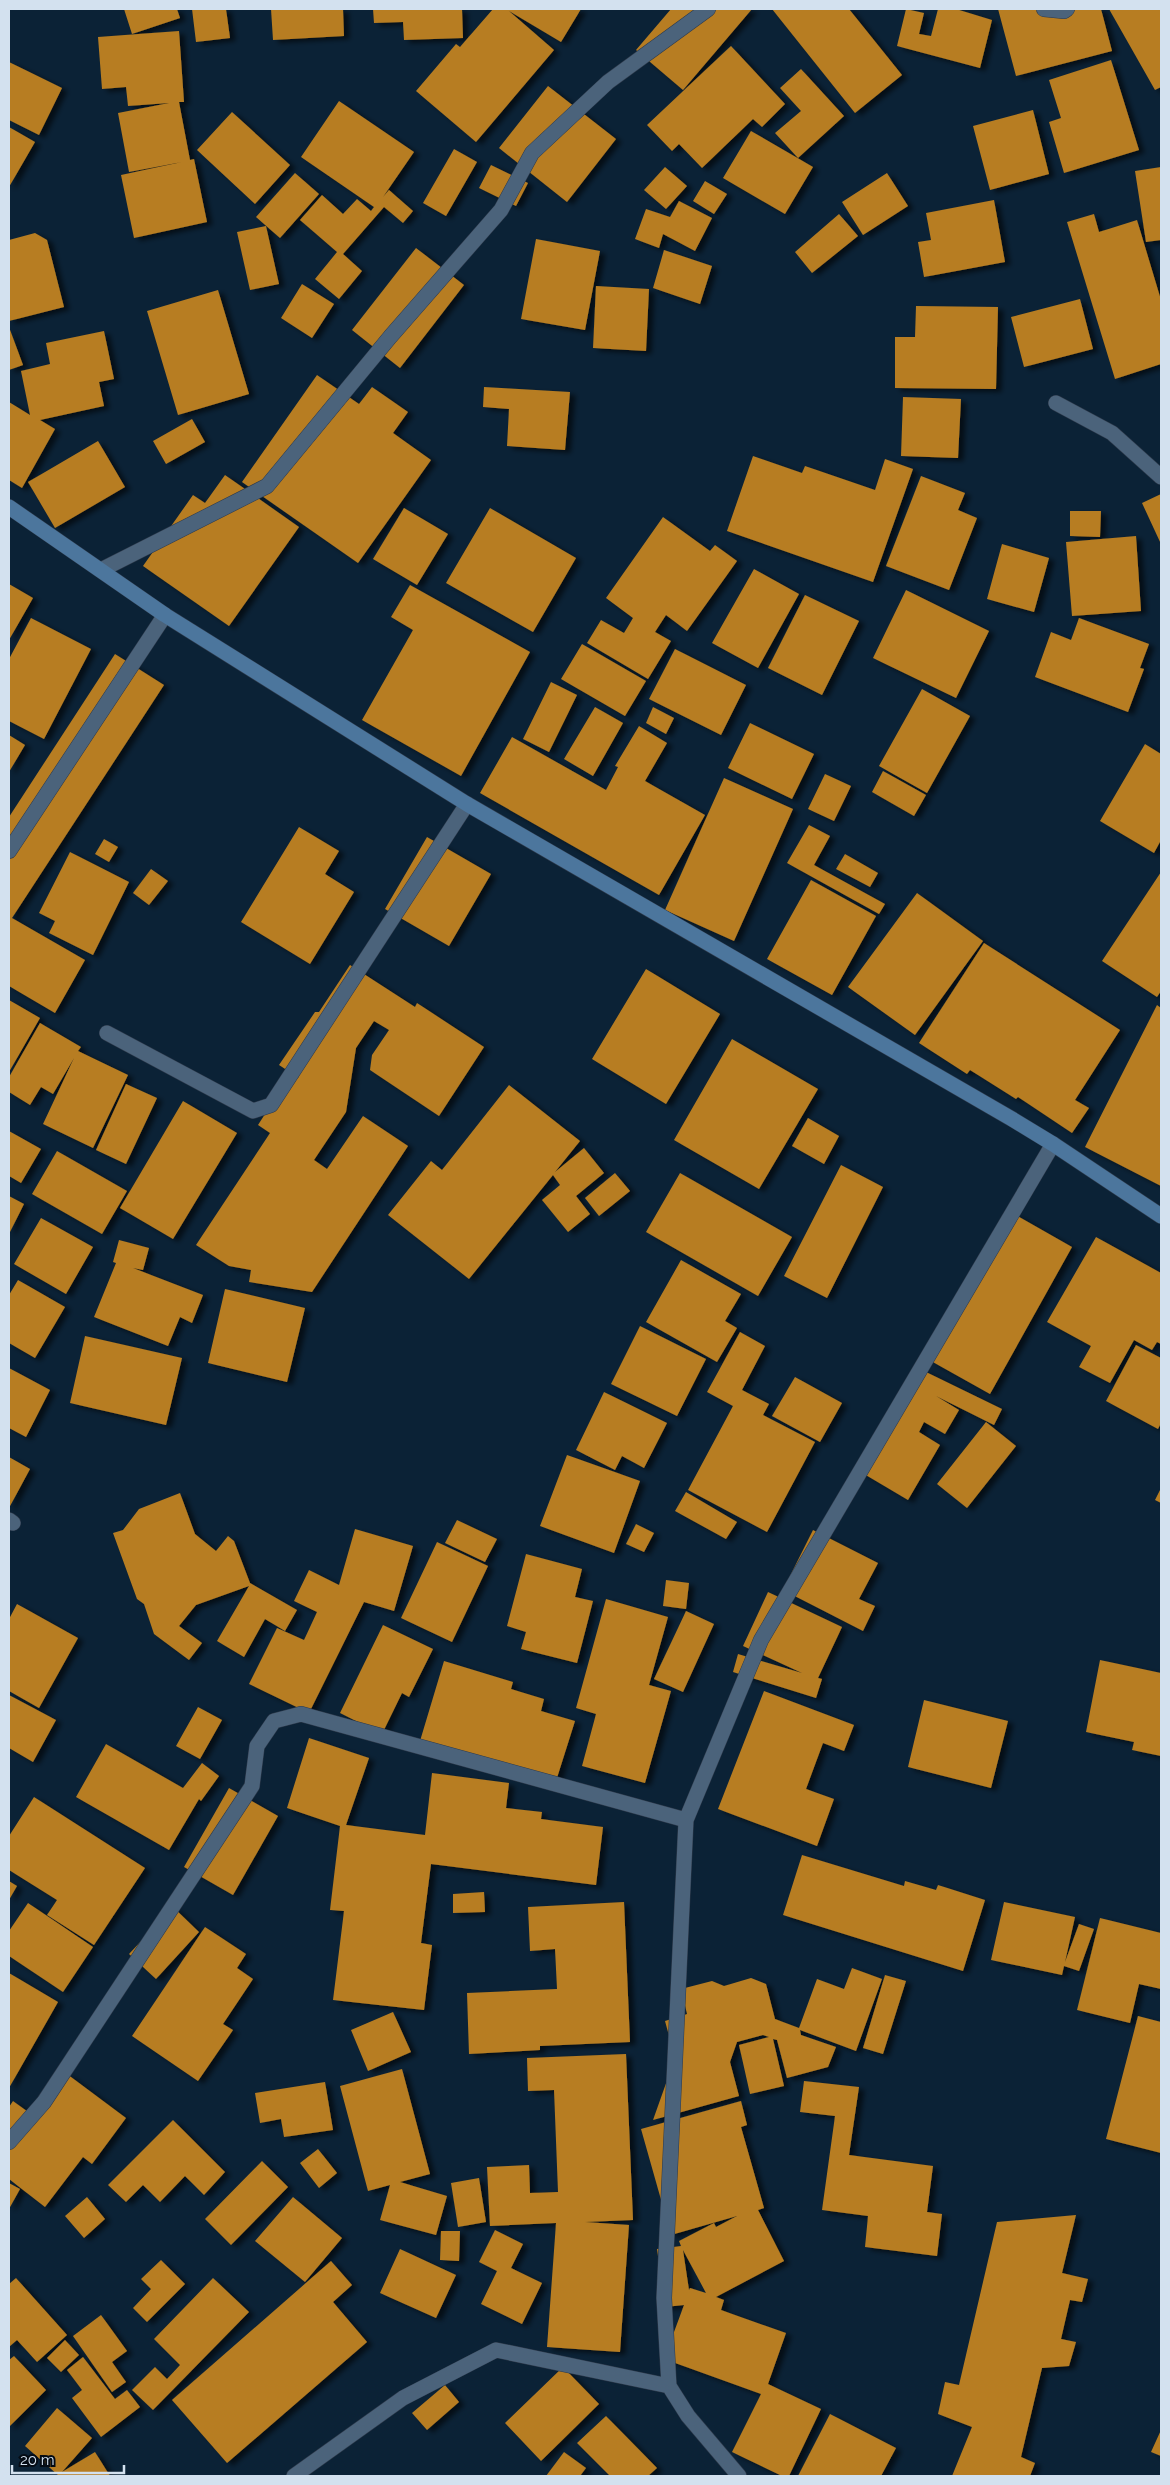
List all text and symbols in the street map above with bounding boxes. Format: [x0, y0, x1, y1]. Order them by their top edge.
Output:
scale bar [12, 2442, 125, 2474]
text: 20 m [20, 2451, 55, 2469]

